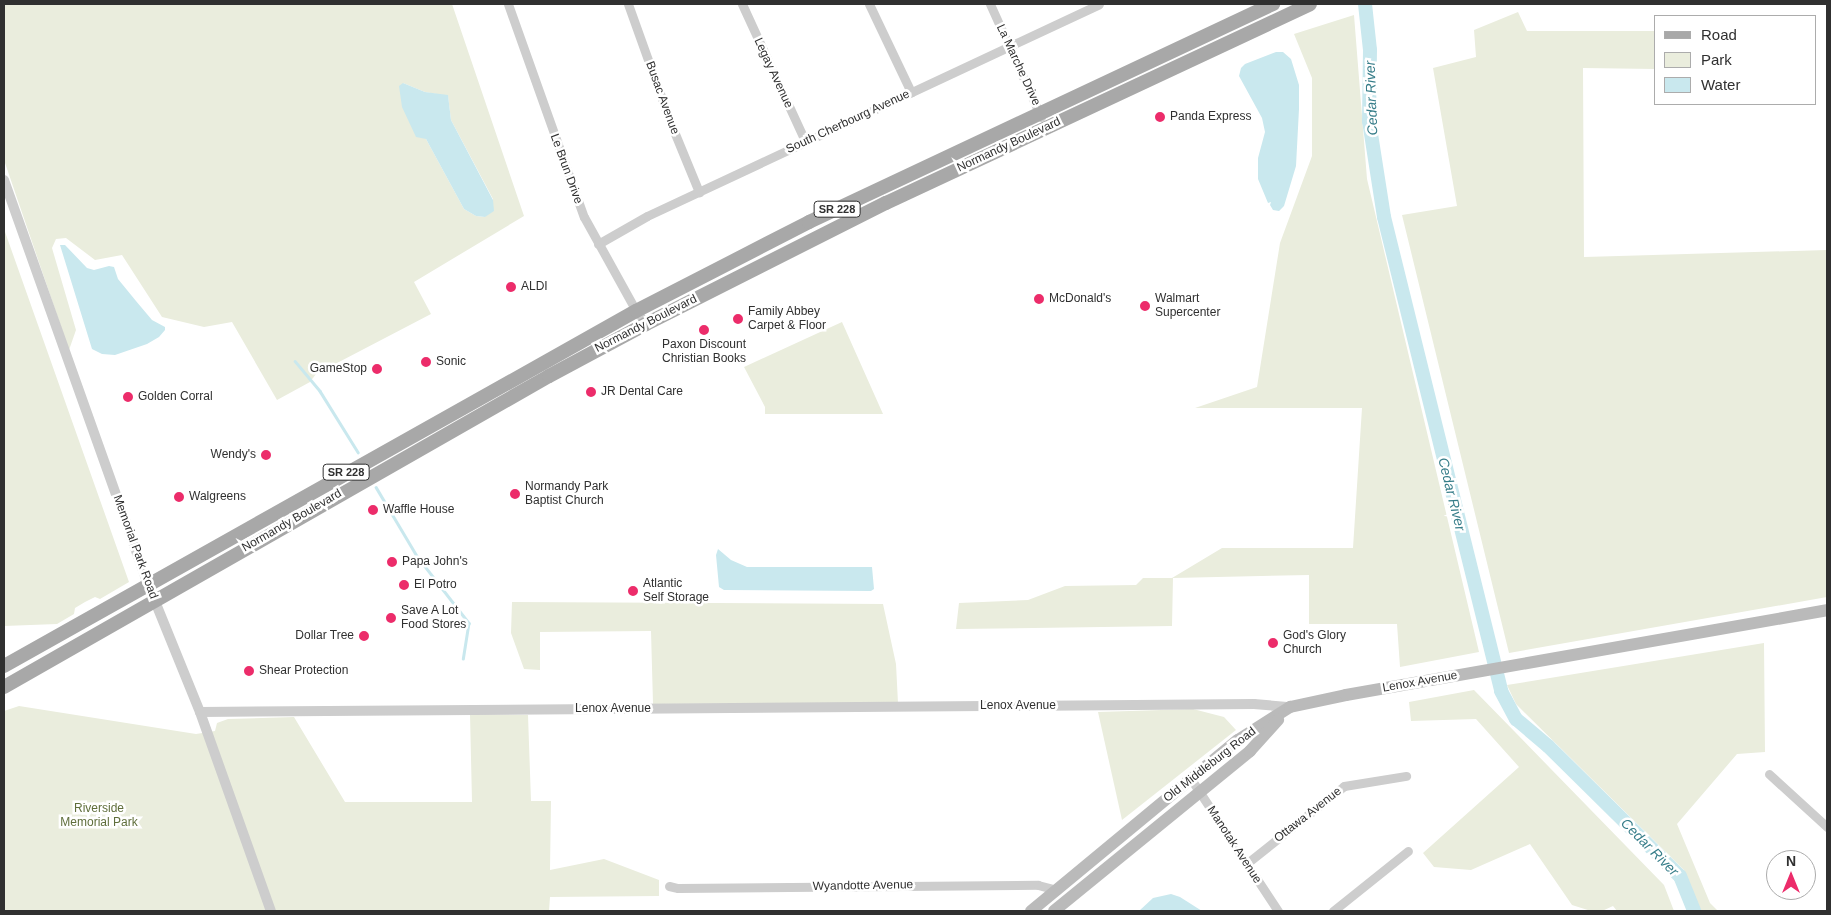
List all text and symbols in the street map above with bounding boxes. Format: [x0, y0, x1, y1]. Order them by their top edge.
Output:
legend [1654, 15, 1816, 105]
street label: La Marche Drive [993, 22, 1043, 108]
text: Road [1701, 26, 1737, 43]
street label: Legay Avenue [750, 35, 796, 111]
text: Park [1701, 51, 1732, 68]
street label: Busac Avenue [642, 59, 682, 137]
water label: Cedar River [1361, 60, 1381, 136]
text: Water [1701, 76, 1740, 93]
street label: South Cherbourg Avenue [784, 87, 912, 157]
place label: Panda Express [1170, 110, 1251, 124]
marker: Panda Express [1154, 111, 1166, 123]
street label: Normandy Boulevard [955, 115, 1063, 175]
street label: Le Brun Drive [547, 132, 585, 206]
road number: SR 228 [813, 200, 861, 218]
place label: ALDI [521, 280, 548, 294]
marker: ALDI [505, 281, 517, 293]
street label: Normandy Boulevard [593, 292, 699, 356]
place label: McDonald's [1049, 292, 1111, 306]
place label: Walmart Supercenter [1155, 292, 1220, 320]
marker: McDonald's [1033, 293, 1045, 305]
marker: Walmart Supercenter [1139, 300, 1151, 312]
place label: Family Abbey Carpet & Floor [748, 305, 826, 333]
marker: Family Abbey Carpet & Floor [732, 313, 744, 325]
marker: Paxon Discount Christian Books [698, 324, 710, 336]
place label: Paxon Discount Christian Books [662, 338, 746, 366]
place label: Sonic [436, 355, 466, 369]
marker: Sonic [420, 356, 432, 368]
place label: GameStop [310, 362, 367, 376]
marker: GameStop [371, 363, 383, 375]
place label: JR Dental Care [601, 385, 683, 399]
marker: JR Dental Care [585, 386, 597, 398]
place label: Golden Corral [138, 390, 213, 404]
marker: Golden Corral [122, 391, 134, 403]
place label: Wendy's [211, 448, 256, 462]
marker: Wendy's [260, 449, 272, 461]
water label: Cedar River [1435, 456, 1469, 532]
road number: SR 228 [322, 464, 370, 481]
place label: Normandy Park Baptist Church [525, 480, 608, 508]
street label: Normandy Boulevard [240, 487, 344, 555]
marker: Normandy Park Baptist Church [509, 488, 521, 500]
place label: Walgreens [189, 490, 246, 504]
marker: Walgreens [173, 491, 185, 503]
street label: Memorial Park Road [110, 493, 160, 601]
place label: Waffle House [383, 503, 454, 517]
marker: Waffle House [367, 504, 379, 516]
place label: Papa John's [402, 555, 468, 569]
marker: Papa John's [386, 556, 398, 568]
place label: Atlantic Self Storage [643, 577, 709, 605]
place label: El Potro [414, 578, 457, 592]
marker: El Potro [398, 579, 410, 591]
marker: Atlantic Self Storage [627, 585, 639, 597]
place label: Save A Lot Food Stores [401, 604, 466, 632]
marker: Save A Lot Food Stores [385, 612, 397, 624]
place label: Dollar Tree [295, 629, 354, 643]
place label: God's Glory Church [1283, 629, 1346, 657]
marker: Dollar Tree [358, 630, 370, 642]
marker: God's Glory Church [1267, 637, 1279, 649]
place label: Shear Protection [259, 664, 348, 678]
marker: Shear Protection [243, 665, 255, 677]
street label: Lenox Avenue [1381, 668, 1459, 696]
street label: Lenox Avenue [980, 699, 1056, 713]
street label: Lenox Avenue [575, 702, 651, 716]
street label: Old Middleburg Road [1161, 724, 1259, 806]
street label: Ottawa Avenue [1271, 784, 1345, 846]
park label: Riverside Memorial Park [60, 802, 138, 830]
street label: Manotak Avenue [1203, 803, 1265, 887]
water label: Cedar River [1618, 815, 1682, 879]
north arrow [1766, 850, 1816, 900]
text: N [1786, 853, 1796, 869]
street label: Wyandotte Avenue [812, 878, 914, 894]

